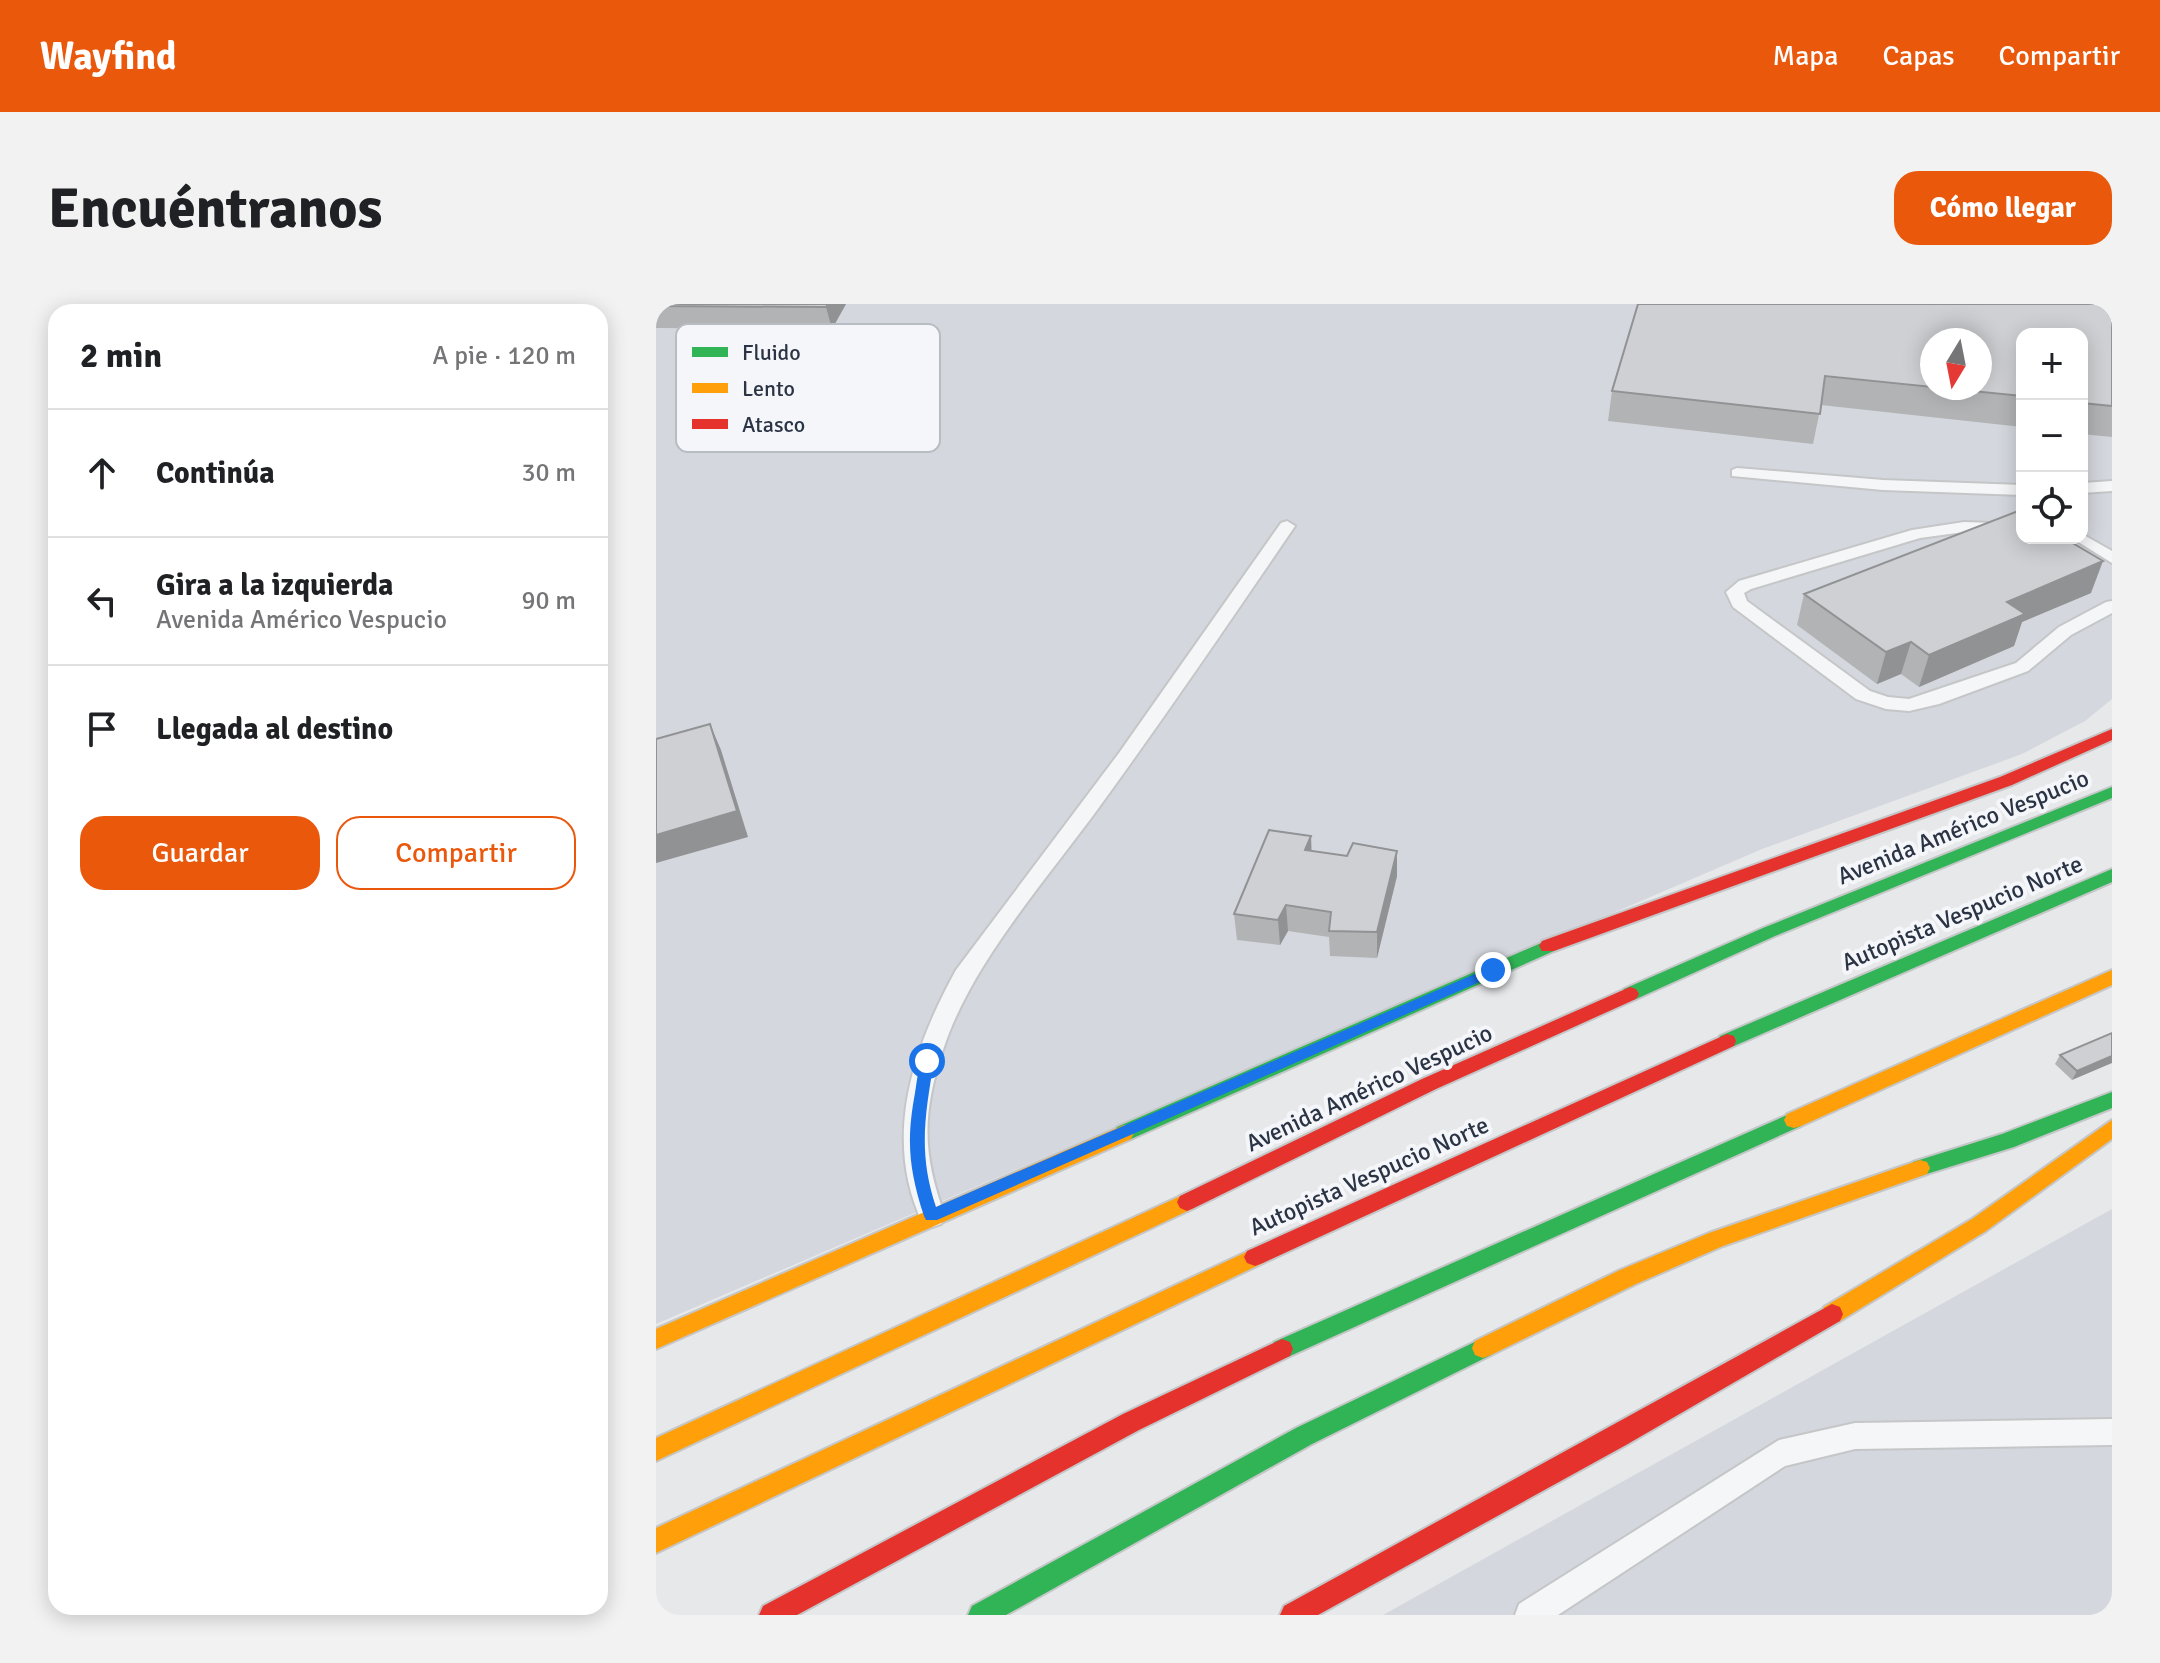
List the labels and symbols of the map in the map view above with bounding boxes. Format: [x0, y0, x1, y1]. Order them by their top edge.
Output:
legend [676, 324, 940, 452]
north arrow [1920, 328, 1992, 400]
text: Fluido [742, 339, 801, 366]
text: Lento [742, 375, 795, 402]
text: Atasco [742, 411, 805, 438]
street label: Avenida Américo Vespucio [1833, 763, 2093, 891]
street label: Autopista Vespucio Norte [1837, 849, 2087, 977]
route end [1475, 952, 1511, 988]
street label: Avenida Américo Vespucio [1241, 1018, 1497, 1158]
route start [909, 1043, 945, 1079]
street label: Autopista Vespucio Norte [1245, 1110, 1493, 1242]

